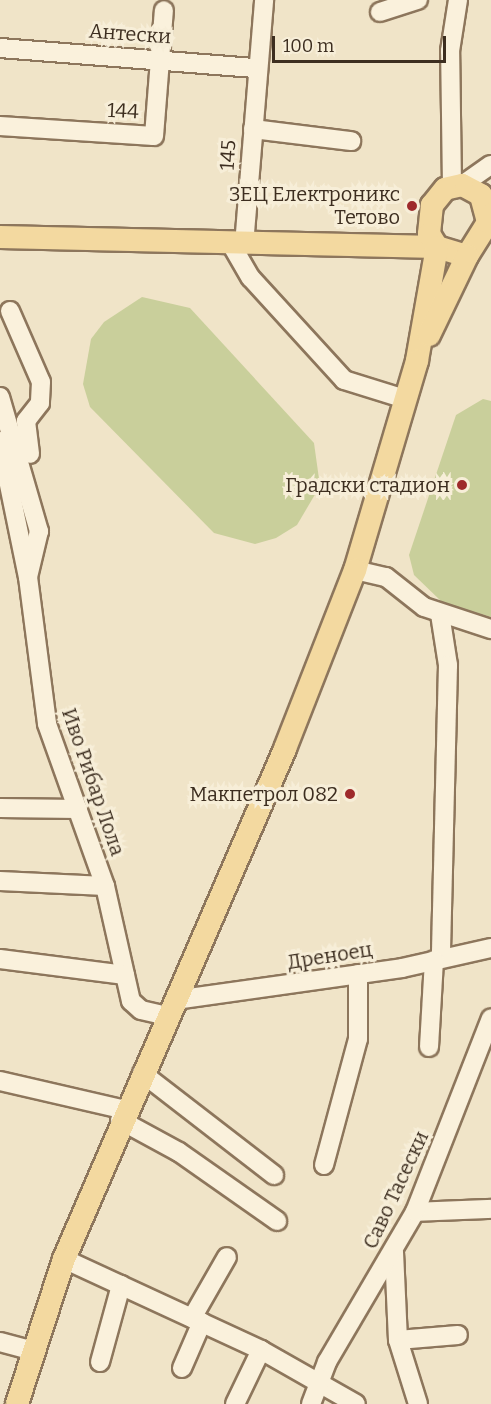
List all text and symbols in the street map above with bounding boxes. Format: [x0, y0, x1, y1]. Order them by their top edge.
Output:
street label: Антески [88, 19, 172, 49]
scale bar [275, 24, 449, 62]
text: 100 m [283, 35, 334, 57]
street label: 144 [107, 98, 139, 124]
street label: 145 [215, 139, 241, 171]
place label: ЗЕЦ Електроникс Тетово [229, 183, 400, 230]
marker: ЗЕЦ Електроникс Тетово [405, 199, 419, 213]
place label: Градски стадион [285, 473, 450, 497]
marker: Градски стадион [455, 478, 469, 492]
street label: Иво Рибар Лола [57, 705, 129, 859]
place label: Макпетрол 082 [189, 782, 338, 806]
marker: Макпетрол 082 [343, 787, 357, 801]
street label: Дреноец [286, 937, 374, 975]
street label: Саво Тасески [358, 1127, 434, 1253]

